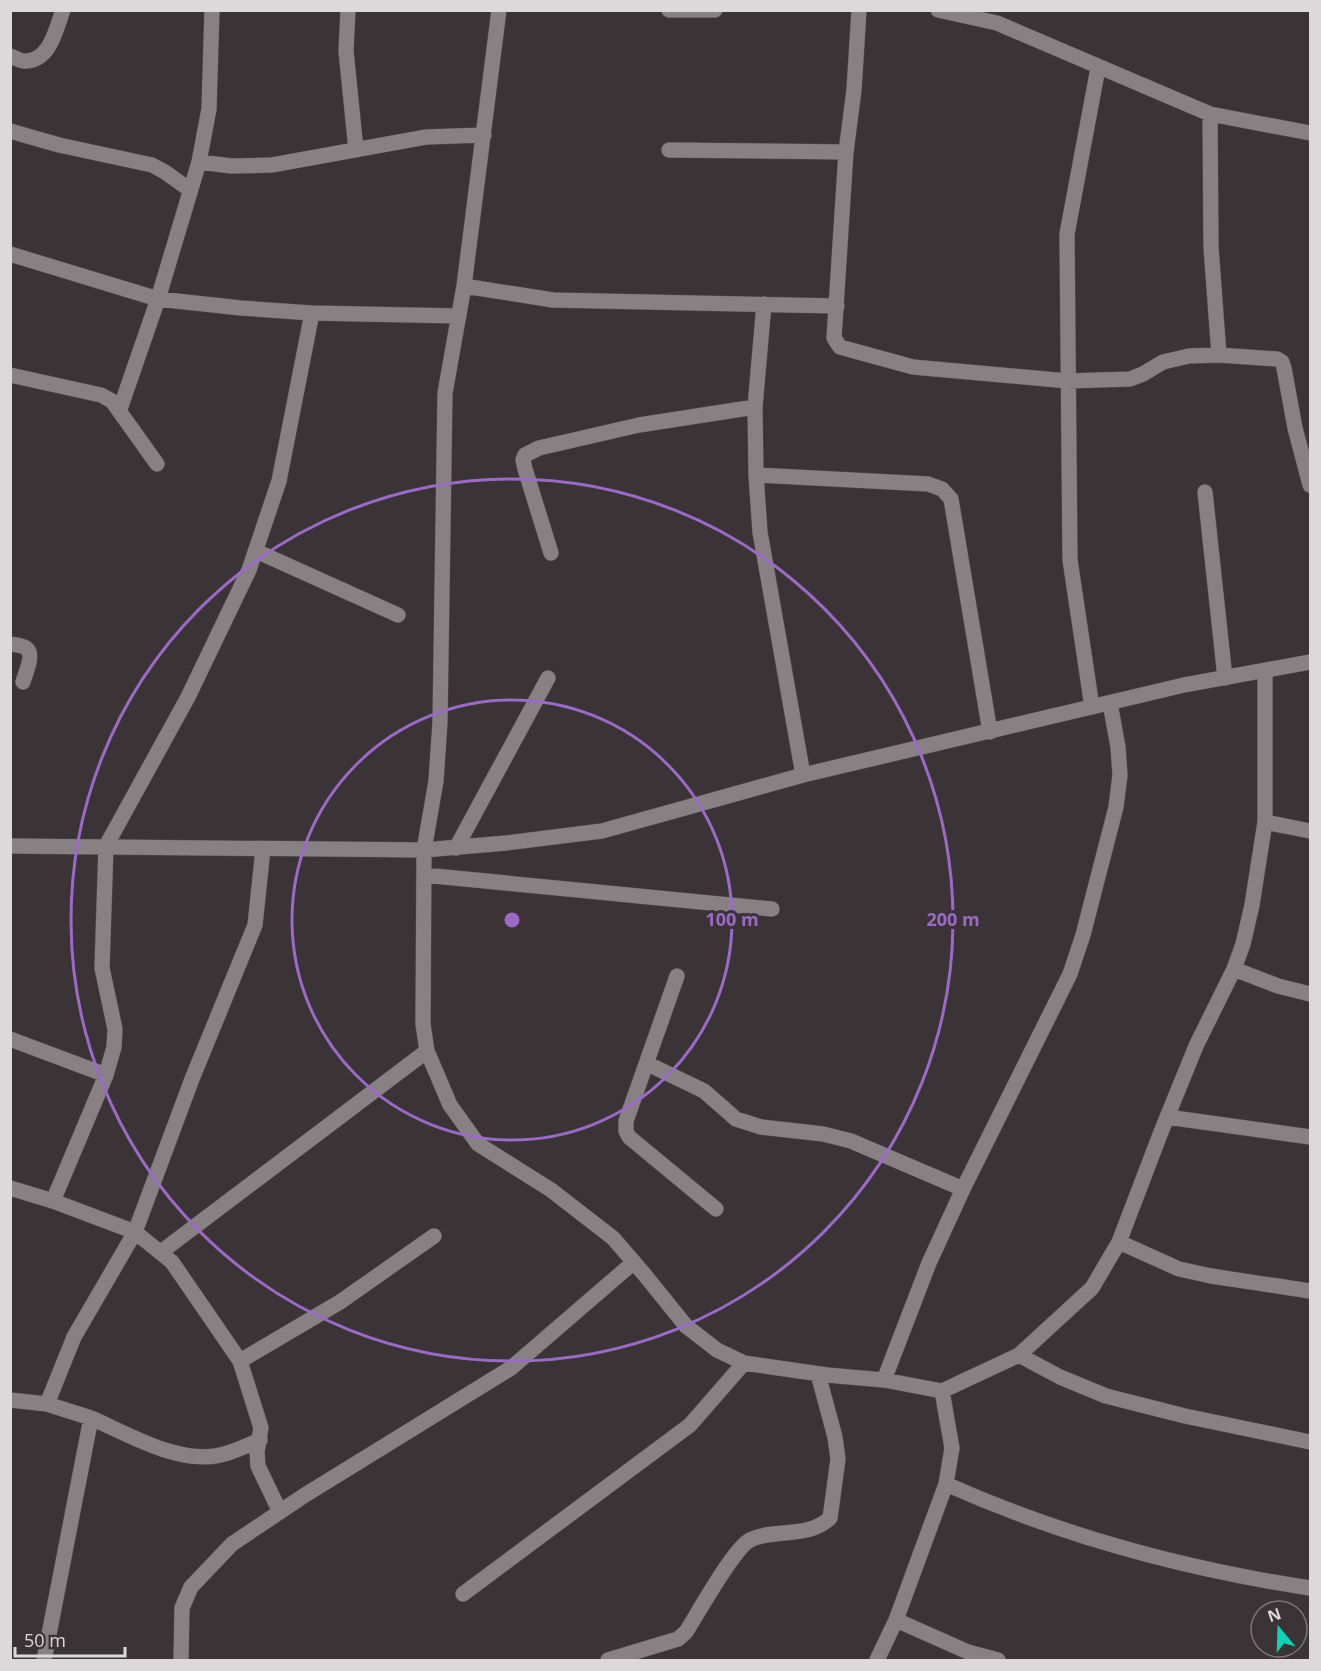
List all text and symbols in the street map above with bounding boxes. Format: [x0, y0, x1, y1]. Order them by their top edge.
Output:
text: 100 m [705, 907, 759, 931]
text: 200 m [926, 907, 980, 931]
centre of rings [502, 910, 522, 930]
north arrow [1249, 1599, 1309, 1659]
text: N [1264, 1602, 1284, 1627]
scale bar [15, 1620, 124, 1658]
text: 50 m [24, 1628, 66, 1652]

